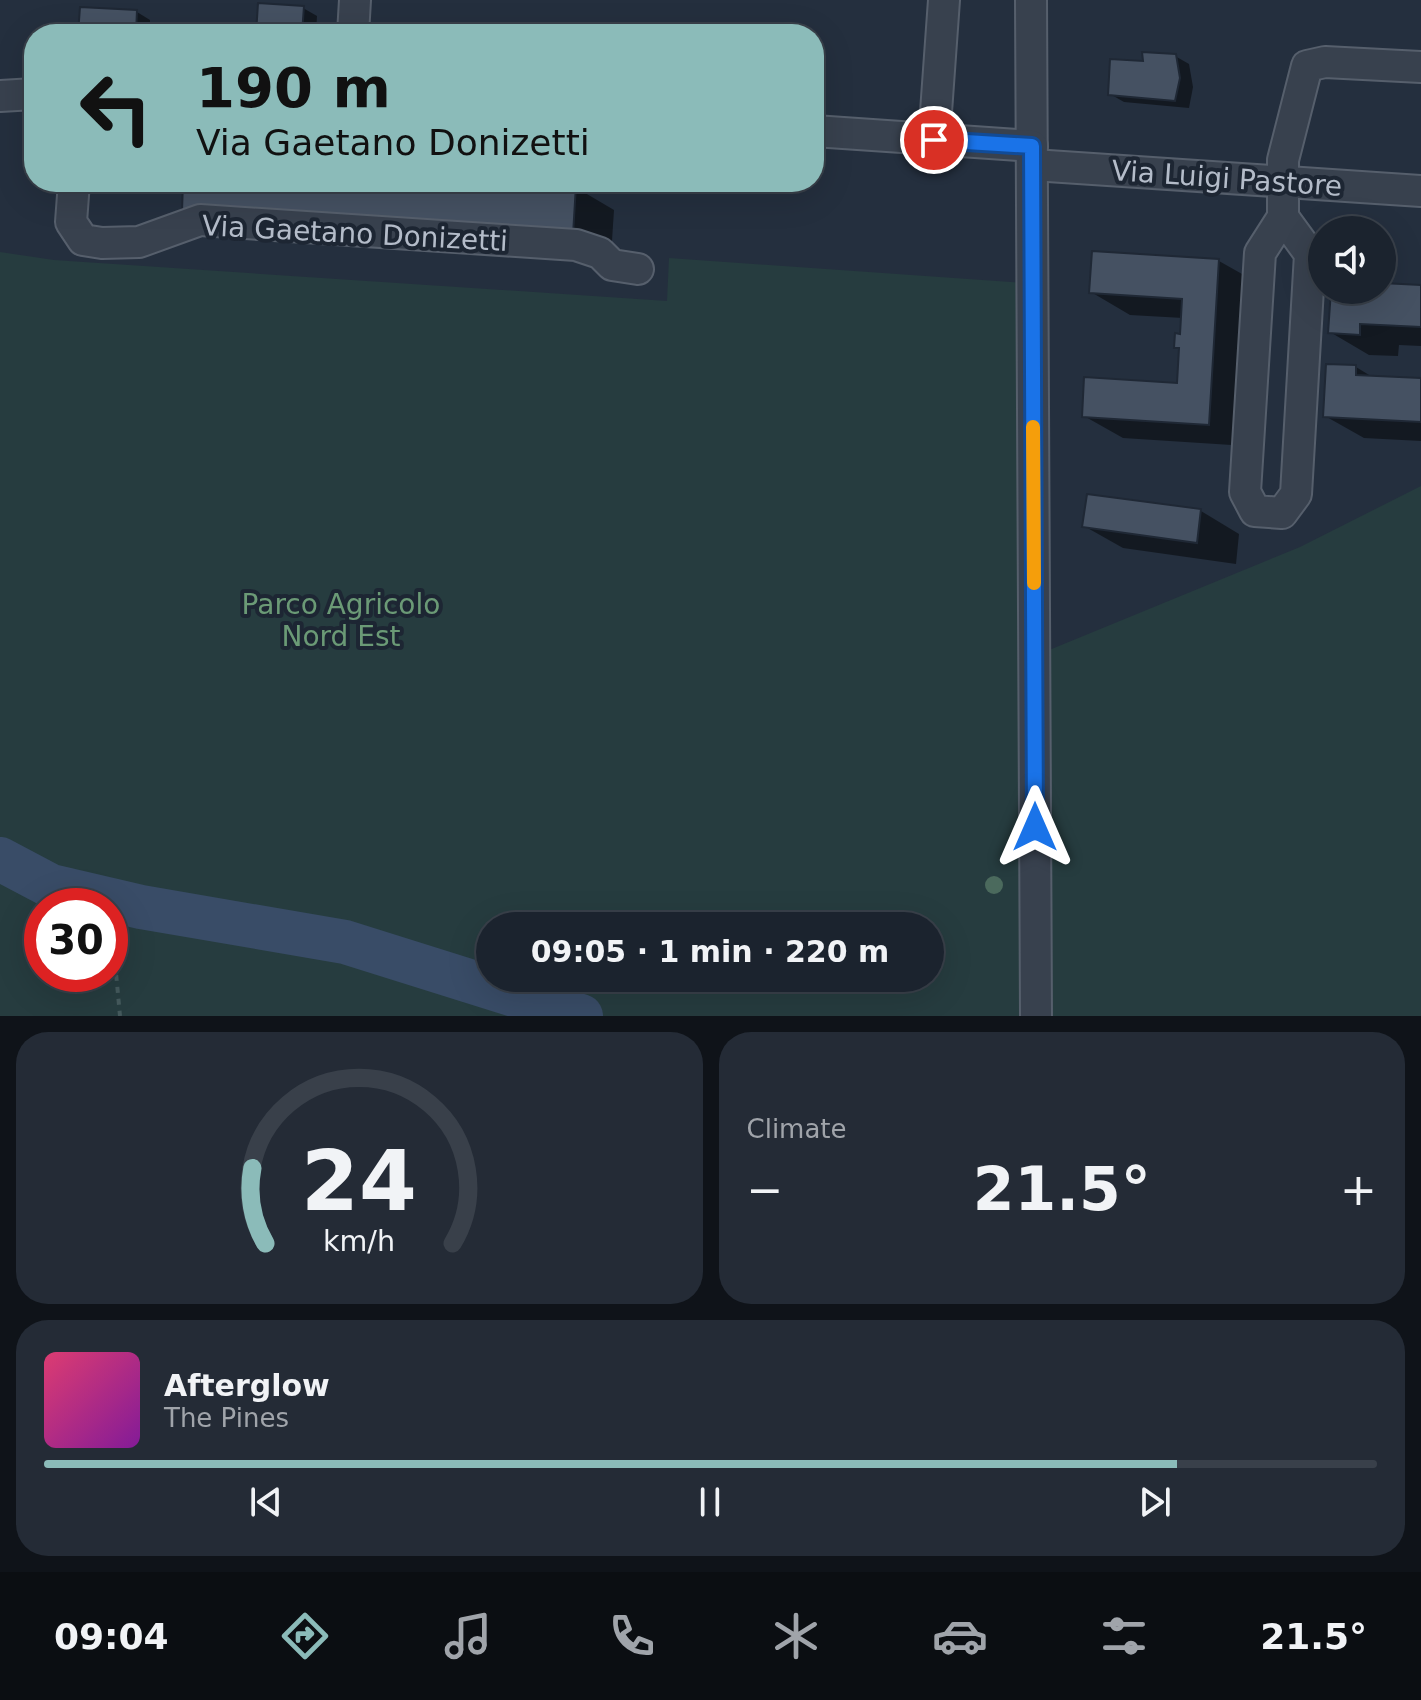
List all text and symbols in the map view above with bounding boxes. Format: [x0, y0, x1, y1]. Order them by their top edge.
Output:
text: 190 m [196, 55, 391, 120]
icon: left [64, 56, 168, 160]
pin [900, 106, 968, 174]
icon: arrive [912, 118, 956, 162]
text: Via Gaetano Donizetti [196, 122, 590, 163]
street label: Via Luigi Pastore [1111, 154, 1343, 203]
street label: Via Gaetano Donizetti [201, 209, 509, 258]
map controls [1308, 216, 1396, 304]
button: sound [1308, 216, 1396, 304]
park label: Parco Agricolo Nord Est [242, 588, 440, 653]
position arrow [993, 785, 1077, 869]
speed limit sign: 30 [24, 888, 128, 992]
text: 09:05 · 1 min · 220 m [531, 934, 889, 969]
text: Climate [747, 1114, 847, 1144]
text: 24 [301, 1133, 417, 1230]
text: 21.5° [973, 1154, 1151, 1224]
text: − [747, 1164, 783, 1215]
text: + [1340, 1164, 1377, 1215]
text: km/h [323, 1224, 395, 1258]
text: Afterglow [164, 1368, 330, 1403]
text: The Pines [164, 1403, 289, 1433]
icon: previous [244, 1480, 288, 1524]
icon: pause [688, 1480, 732, 1524]
icon: next [1133, 1480, 1177, 1524]
icon: directions [277, 1608, 333, 1664]
icon: music [440, 1608, 496, 1664]
icon: phone [604, 1608, 660, 1664]
icon: climate [768, 1608, 824, 1664]
icon: car [932, 1608, 988, 1664]
icon: filters [1096, 1608, 1152, 1664]
text: 09:04 [54, 1616, 169, 1657]
text: 21.5° [1260, 1616, 1367, 1657]

